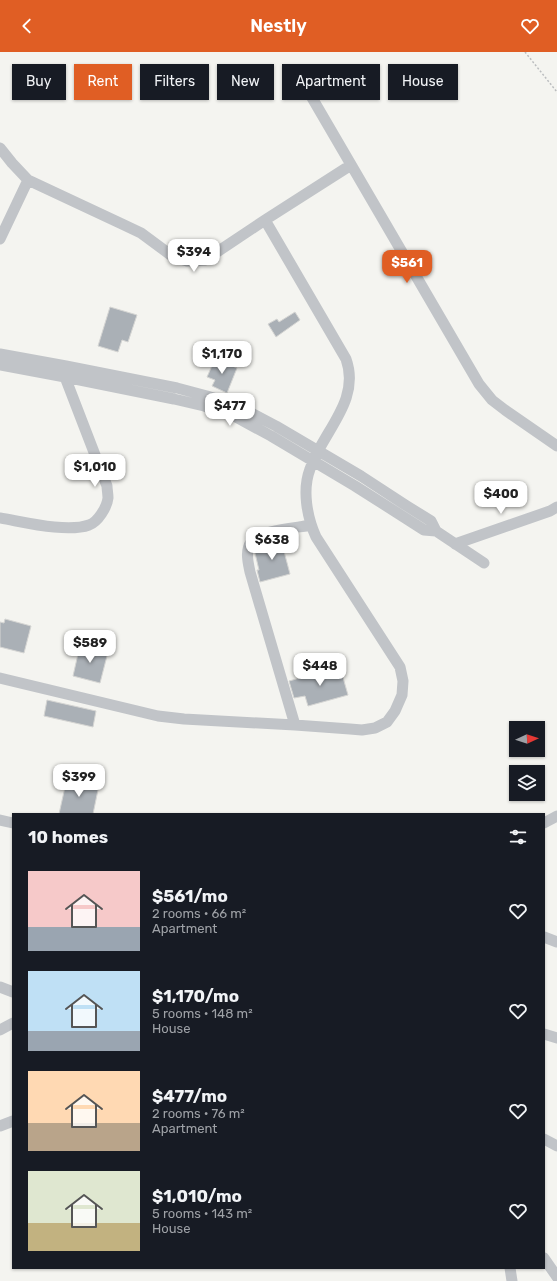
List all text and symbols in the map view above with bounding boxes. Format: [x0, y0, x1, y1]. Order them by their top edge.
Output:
icon: back [16, 15, 38, 37]
text: Nestly [250, 15, 307, 37]
icon: heart [519, 15, 541, 37]
chip: Buy [12, 64, 66, 100]
chip: Rent [74, 64, 132, 100]
chip: Filters [140, 64, 209, 100]
chip: New [217, 64, 274, 100]
chip: Apartment [282, 64, 380, 100]
chip: House [388, 64, 458, 100]
pin: $394 [170, 239, 218, 273]
text: $394 [177, 244, 211, 259]
pin: $561 [383, 250, 431, 284]
text: $561 [391, 255, 423, 270]
pin: $1,170 [189, 341, 255, 375]
text: $1,170 [202, 346, 242, 361]
pin: $477 [206, 393, 254, 427]
text: $477 [214, 398, 246, 413]
pin: $1,010 [62, 454, 128, 488]
text: $1,010 [74, 459, 116, 474]
pin: $400 [477, 481, 525, 515]
text: $400 [483, 486, 519, 501]
pin: $638 [248, 527, 296, 561]
text: $638 [255, 532, 289, 547]
pin: $589 [66, 630, 114, 664]
text: $589 [73, 635, 107, 650]
pin: $448 [296, 653, 344, 687]
text: $448 [302, 658, 338, 673]
north arrow [509, 721, 545, 757]
map controls [509, 721, 545, 801]
pin: $399 [55, 764, 103, 798]
button: layers [509, 765, 545, 801]
text: $399 [62, 769, 96, 784]
icon: filters [507, 826, 529, 848]
text: 10 homes [28, 827, 108, 847]
text: $561/mo [152, 886, 228, 906]
icon: home [60, 887, 108, 935]
icon: heart [507, 900, 529, 922]
text: 2 rooms · 66 m² [152, 906, 246, 921]
text: Apartment [152, 921, 217, 936]
text: $1,170/mo [152, 986, 239, 1006]
icon: home [60, 987, 108, 1035]
icon: heart [507, 1000, 529, 1022]
text: 5 rooms · 148 m² [152, 1006, 253, 1021]
text: House [152, 1021, 190, 1036]
text: $477/mo [152, 1086, 227, 1106]
icon: home [60, 1087, 108, 1135]
icon: heart [507, 1100, 529, 1122]
text: 2 rooms · 76 m² [152, 1106, 245, 1121]
text: Apartment [152, 1121, 217, 1136]
text: $1,010/mo [152, 1186, 242, 1206]
icon: home [60, 1187, 108, 1235]
icon: heart [507, 1200, 529, 1222]
text: 5 rooms · 143 m² [152, 1206, 252, 1221]
text: House [152, 1221, 190, 1236]

